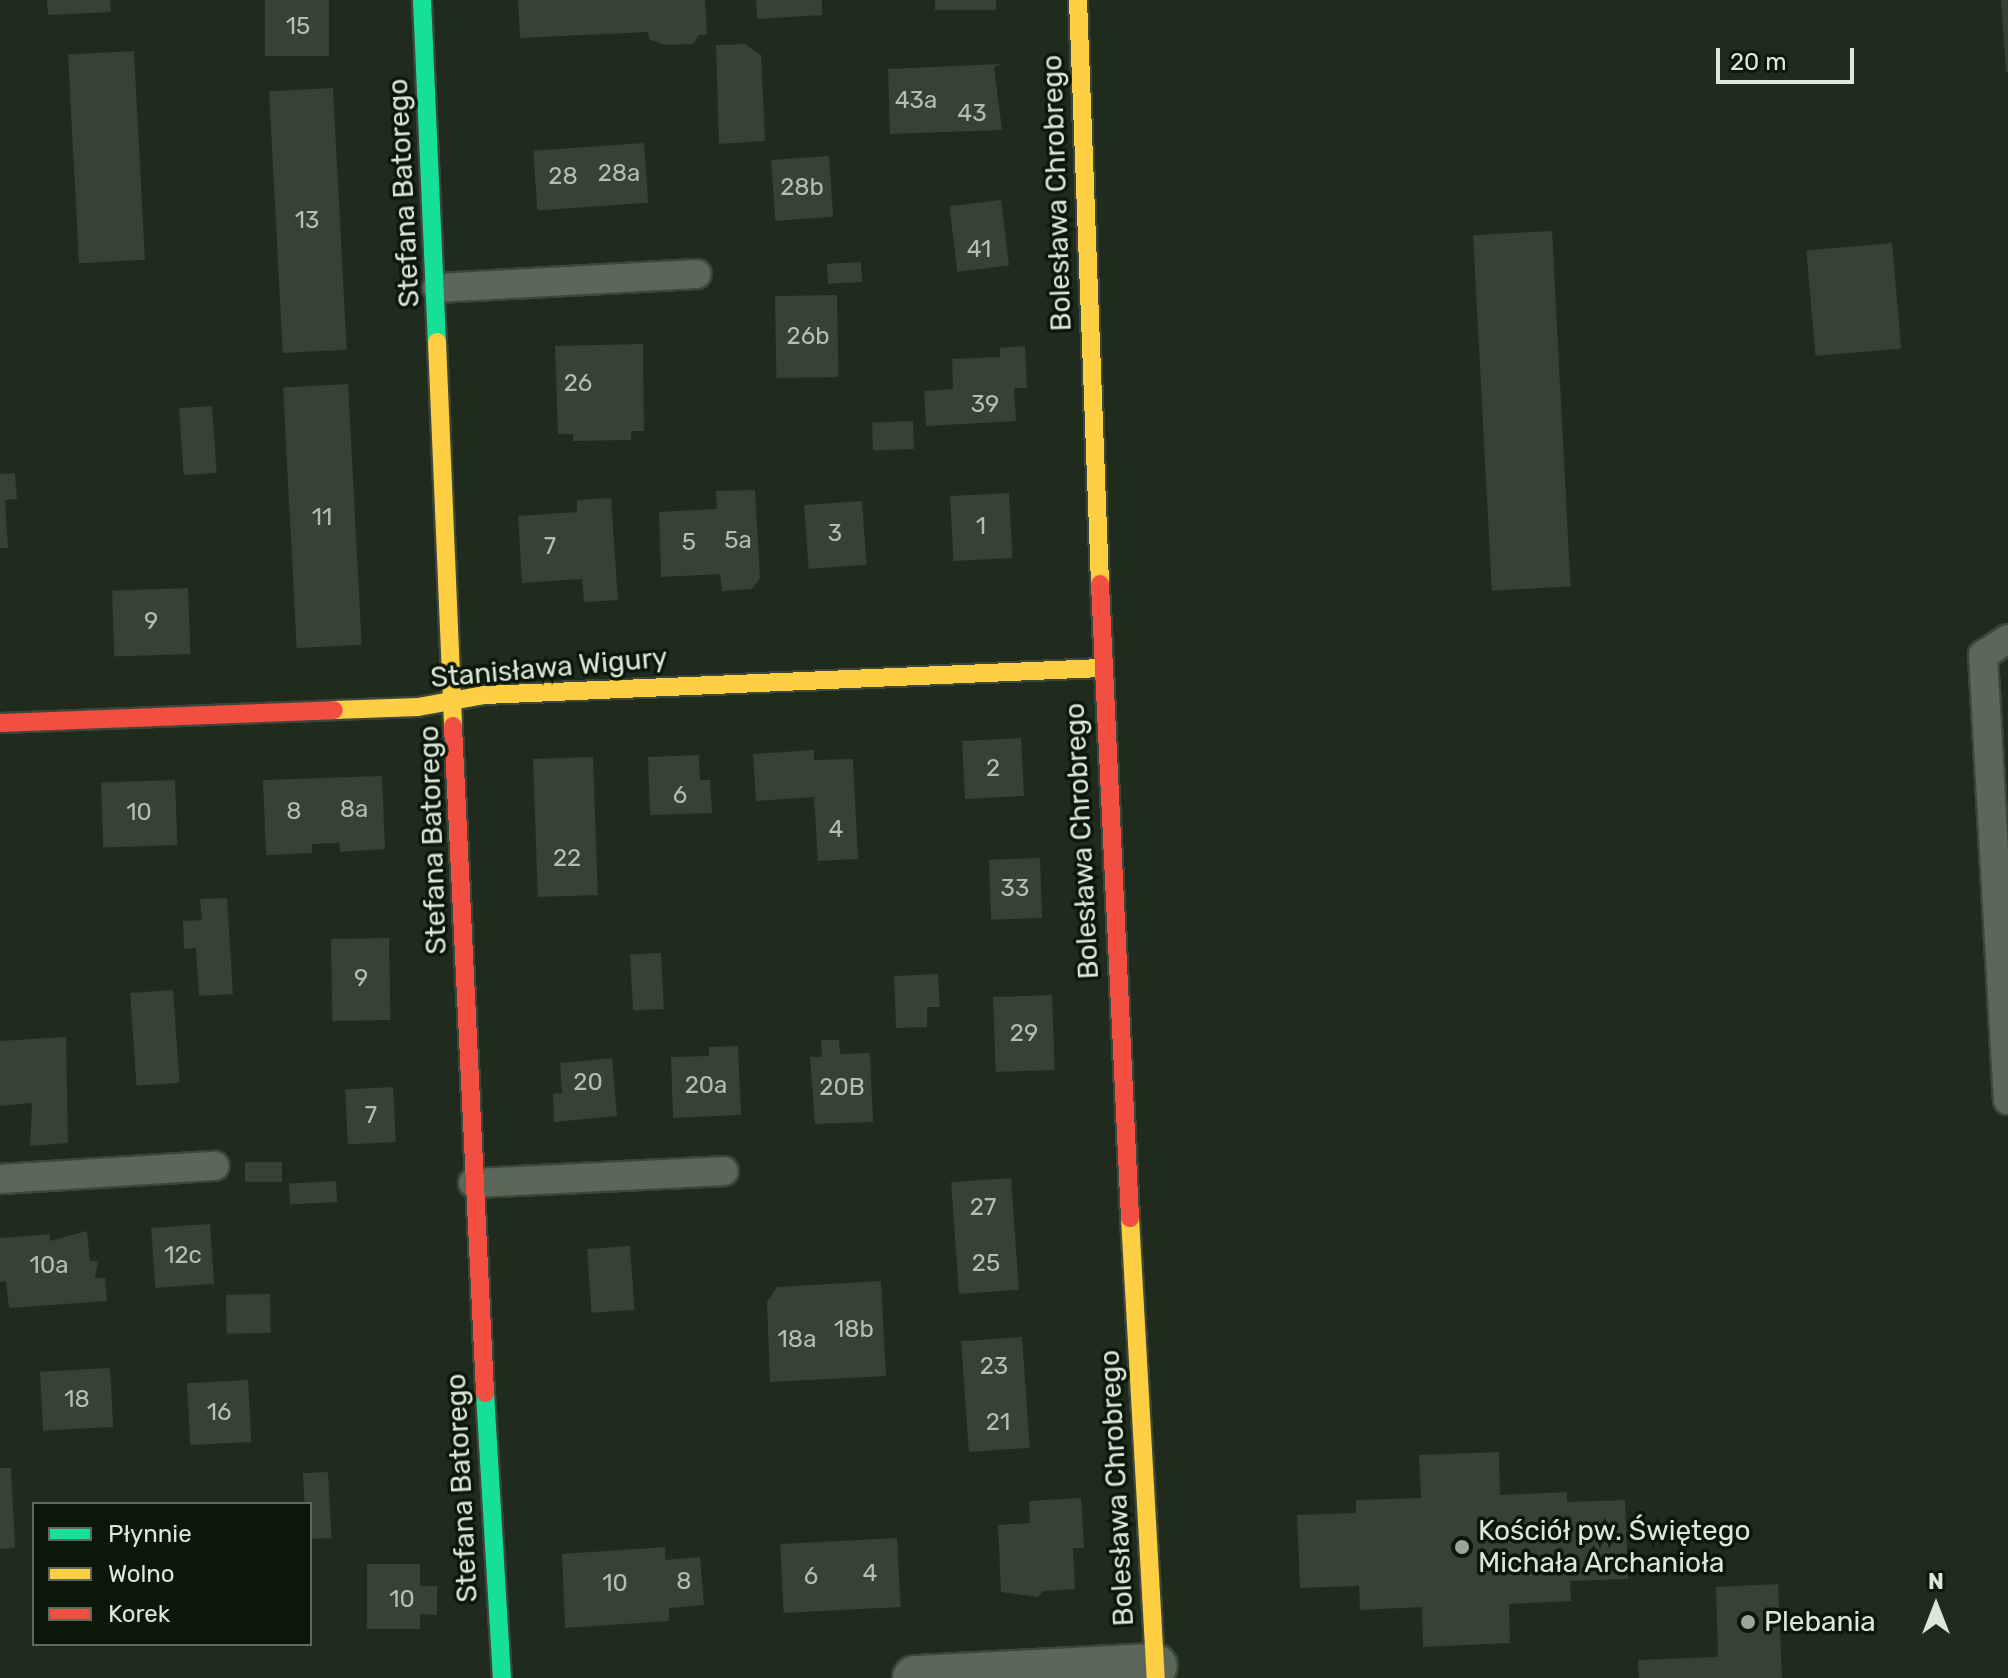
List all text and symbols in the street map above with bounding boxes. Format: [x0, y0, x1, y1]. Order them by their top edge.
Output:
house number: 15 [286, 13, 310, 41]
scale bar [1720, 32, 1858, 82]
text: 20 m [1730, 48, 1787, 76]
street label: Bolesława Chrobrego [1035, 54, 1079, 332]
street label: Stefana Batorego [381, 78, 427, 308]
house number: 43a [895, 87, 937, 115]
house number: 43 [957, 100, 987, 128]
house number: 28a [598, 160, 640, 188]
house number: 28 [548, 163, 578, 191]
house number: 28b [780, 174, 824, 202]
house number: 13 [295, 207, 319, 235]
house number: 41 [967, 236, 991, 264]
house number: 26b [787, 323, 829, 351]
house number: 26 [564, 370, 592, 398]
house number: 39 [971, 391, 999, 419]
house number: 11 [312, 504, 332, 532]
house number: 1 [976, 513, 986, 541]
house number: 3 [828, 520, 842, 548]
house number: 5a [724, 527, 752, 555]
house number: 5 [682, 529, 696, 557]
house number: 7 [544, 533, 556, 561]
house number: 9 [144, 608, 158, 636]
street label: Stanisława Wigury [429, 641, 669, 695]
street label: Bolesława Chrobrego [1058, 702, 1106, 980]
street label: Stefana Batorego [412, 725, 454, 955]
house number: 2 [986, 755, 1000, 783]
house number: 6 [673, 782, 687, 810]
house number: 8a [340, 796, 368, 824]
house number: 8 [286, 798, 302, 826]
house number: 10 [126, 799, 152, 827]
house number: 4 [829, 816, 843, 844]
house number: 22 [553, 845, 581, 873]
house number: 33 [1001, 875, 1029, 903]
house number: 9 [354, 965, 368, 993]
house number: 29 [1010, 1020, 1038, 1048]
house number: 20 [573, 1069, 603, 1097]
house number: 20a [685, 1072, 727, 1100]
house number: 20B [819, 1074, 865, 1102]
house number: 7 [365, 1102, 377, 1130]
house number: 27 [970, 1194, 996, 1222]
house number: 12c [164, 1242, 202, 1270]
house number: 25 [972, 1250, 1000, 1278]
house number: 10a [30, 1252, 68, 1280]
house number: 18b [834, 1316, 874, 1344]
house number: 18a [778, 1326, 816, 1354]
street label: Bolesława Chrobrego [1093, 1349, 1141, 1627]
house number: 23 [980, 1353, 1008, 1381]
street label: Stefana Batorego [439, 1373, 485, 1603]
house number: 18 [64, 1386, 90, 1414]
house number: 16 [207, 1399, 231, 1427]
house number: 21 [986, 1409, 1010, 1437]
legend [32, 1502, 312, 1646]
place label: Kościół pw. Świętego Michała Archanioła [1478, 1514, 1750, 1580]
text: Płynnie [108, 1520, 192, 1548]
marker: Kościół pw. Świętego Michała Archanioła [1453, 1538, 1471, 1556]
text: Wolno [108, 1560, 175, 1588]
house number: 4 [863, 1560, 877, 1588]
house number: 6 [804, 1563, 818, 1591]
north arrow [1896, 1566, 1976, 1646]
house number: 8 [676, 1568, 692, 1596]
text: N [1928, 1568, 1944, 1595]
house number: 10 [602, 1570, 628, 1598]
house number: 10 [389, 1586, 415, 1614]
text: Korek [108, 1600, 170, 1628]
place label: Plebania [1764, 1605, 1876, 1639]
marker: Plebania [1739, 1613, 1757, 1631]

